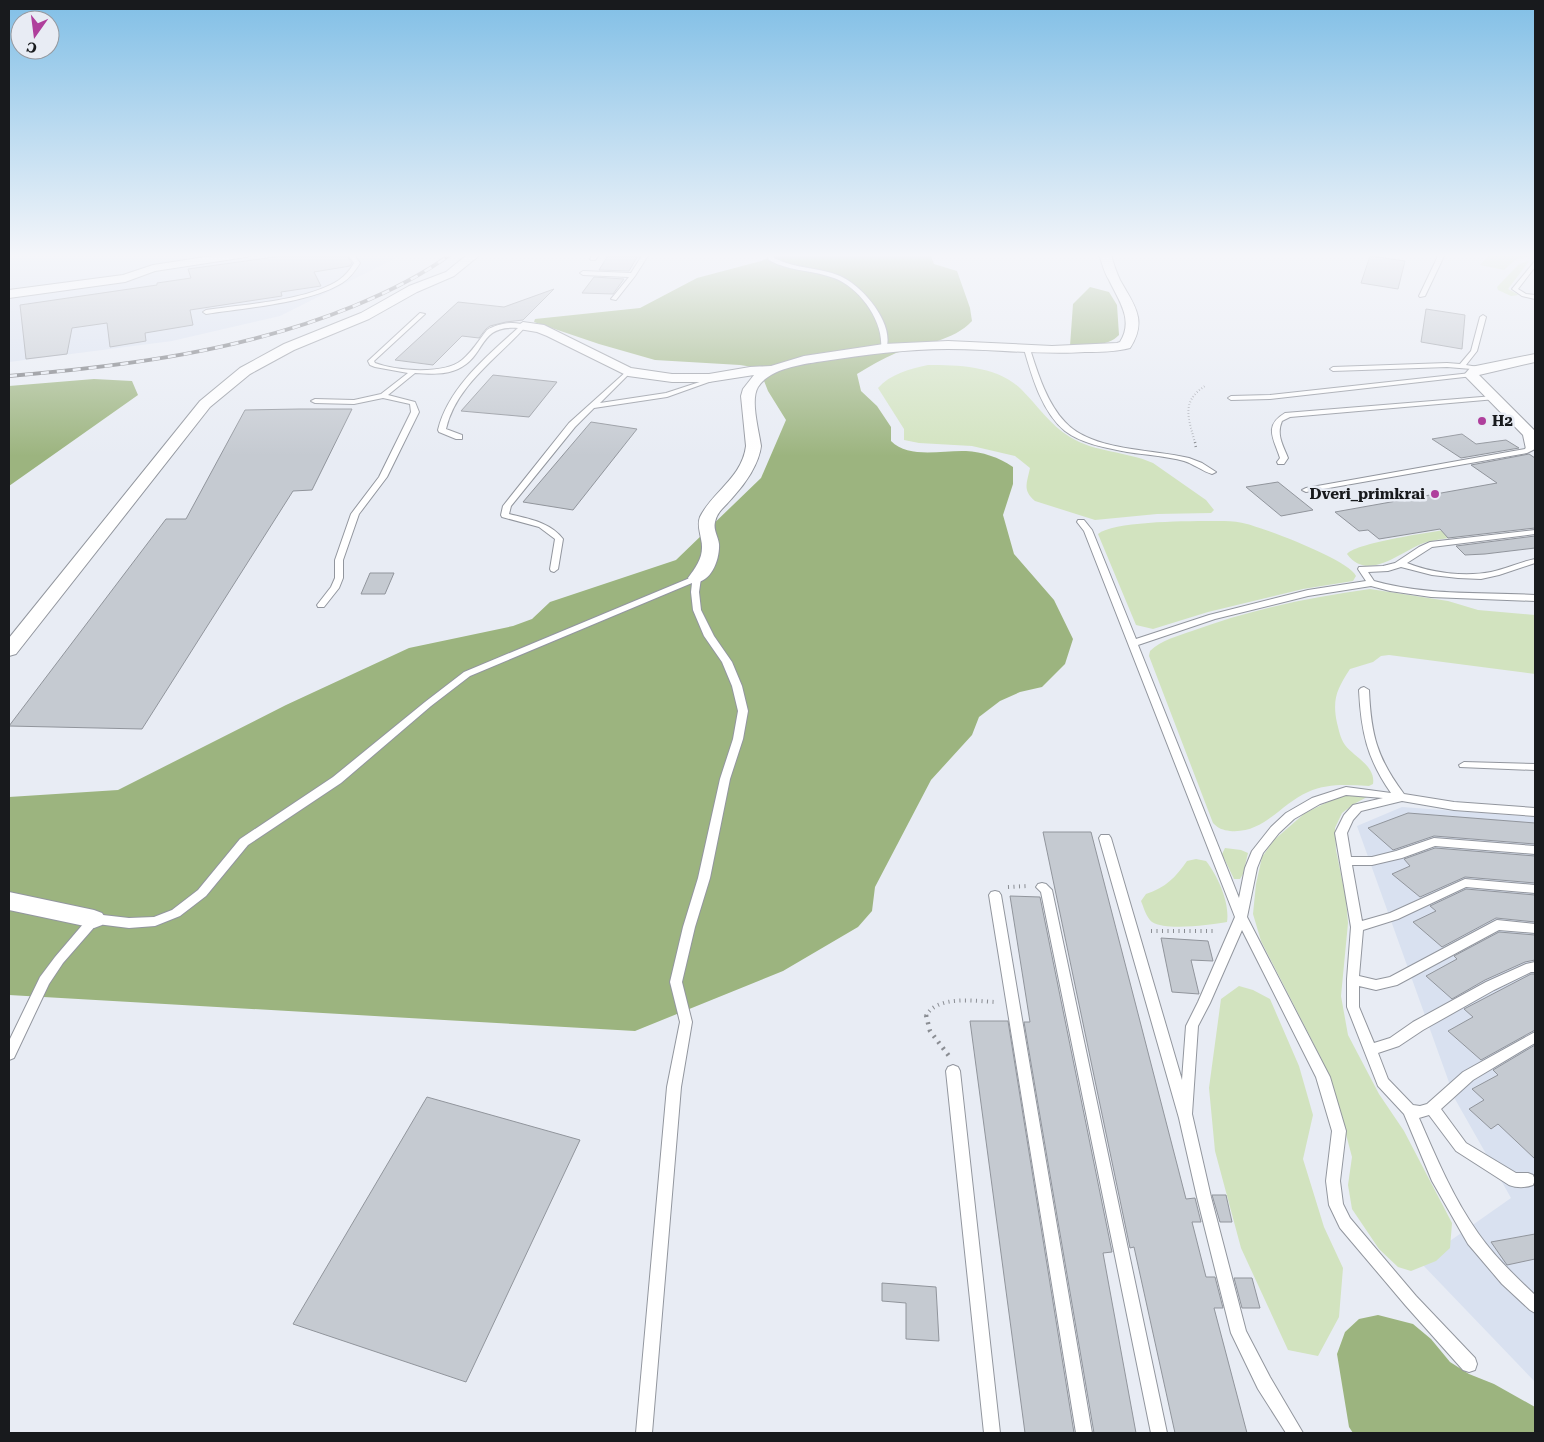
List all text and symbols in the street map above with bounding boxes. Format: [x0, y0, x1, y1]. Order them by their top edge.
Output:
north arrow [10, 10, 60, 60]
text: С [25, 39, 39, 57]
place label: H2 [1492, 412, 1513, 430]
marker: H2 [1476, 415, 1488, 427]
place label: Dveri_primkrai [1309, 485, 1425, 503]
marker: Dveri_primkrai [1429, 488, 1441, 500]

